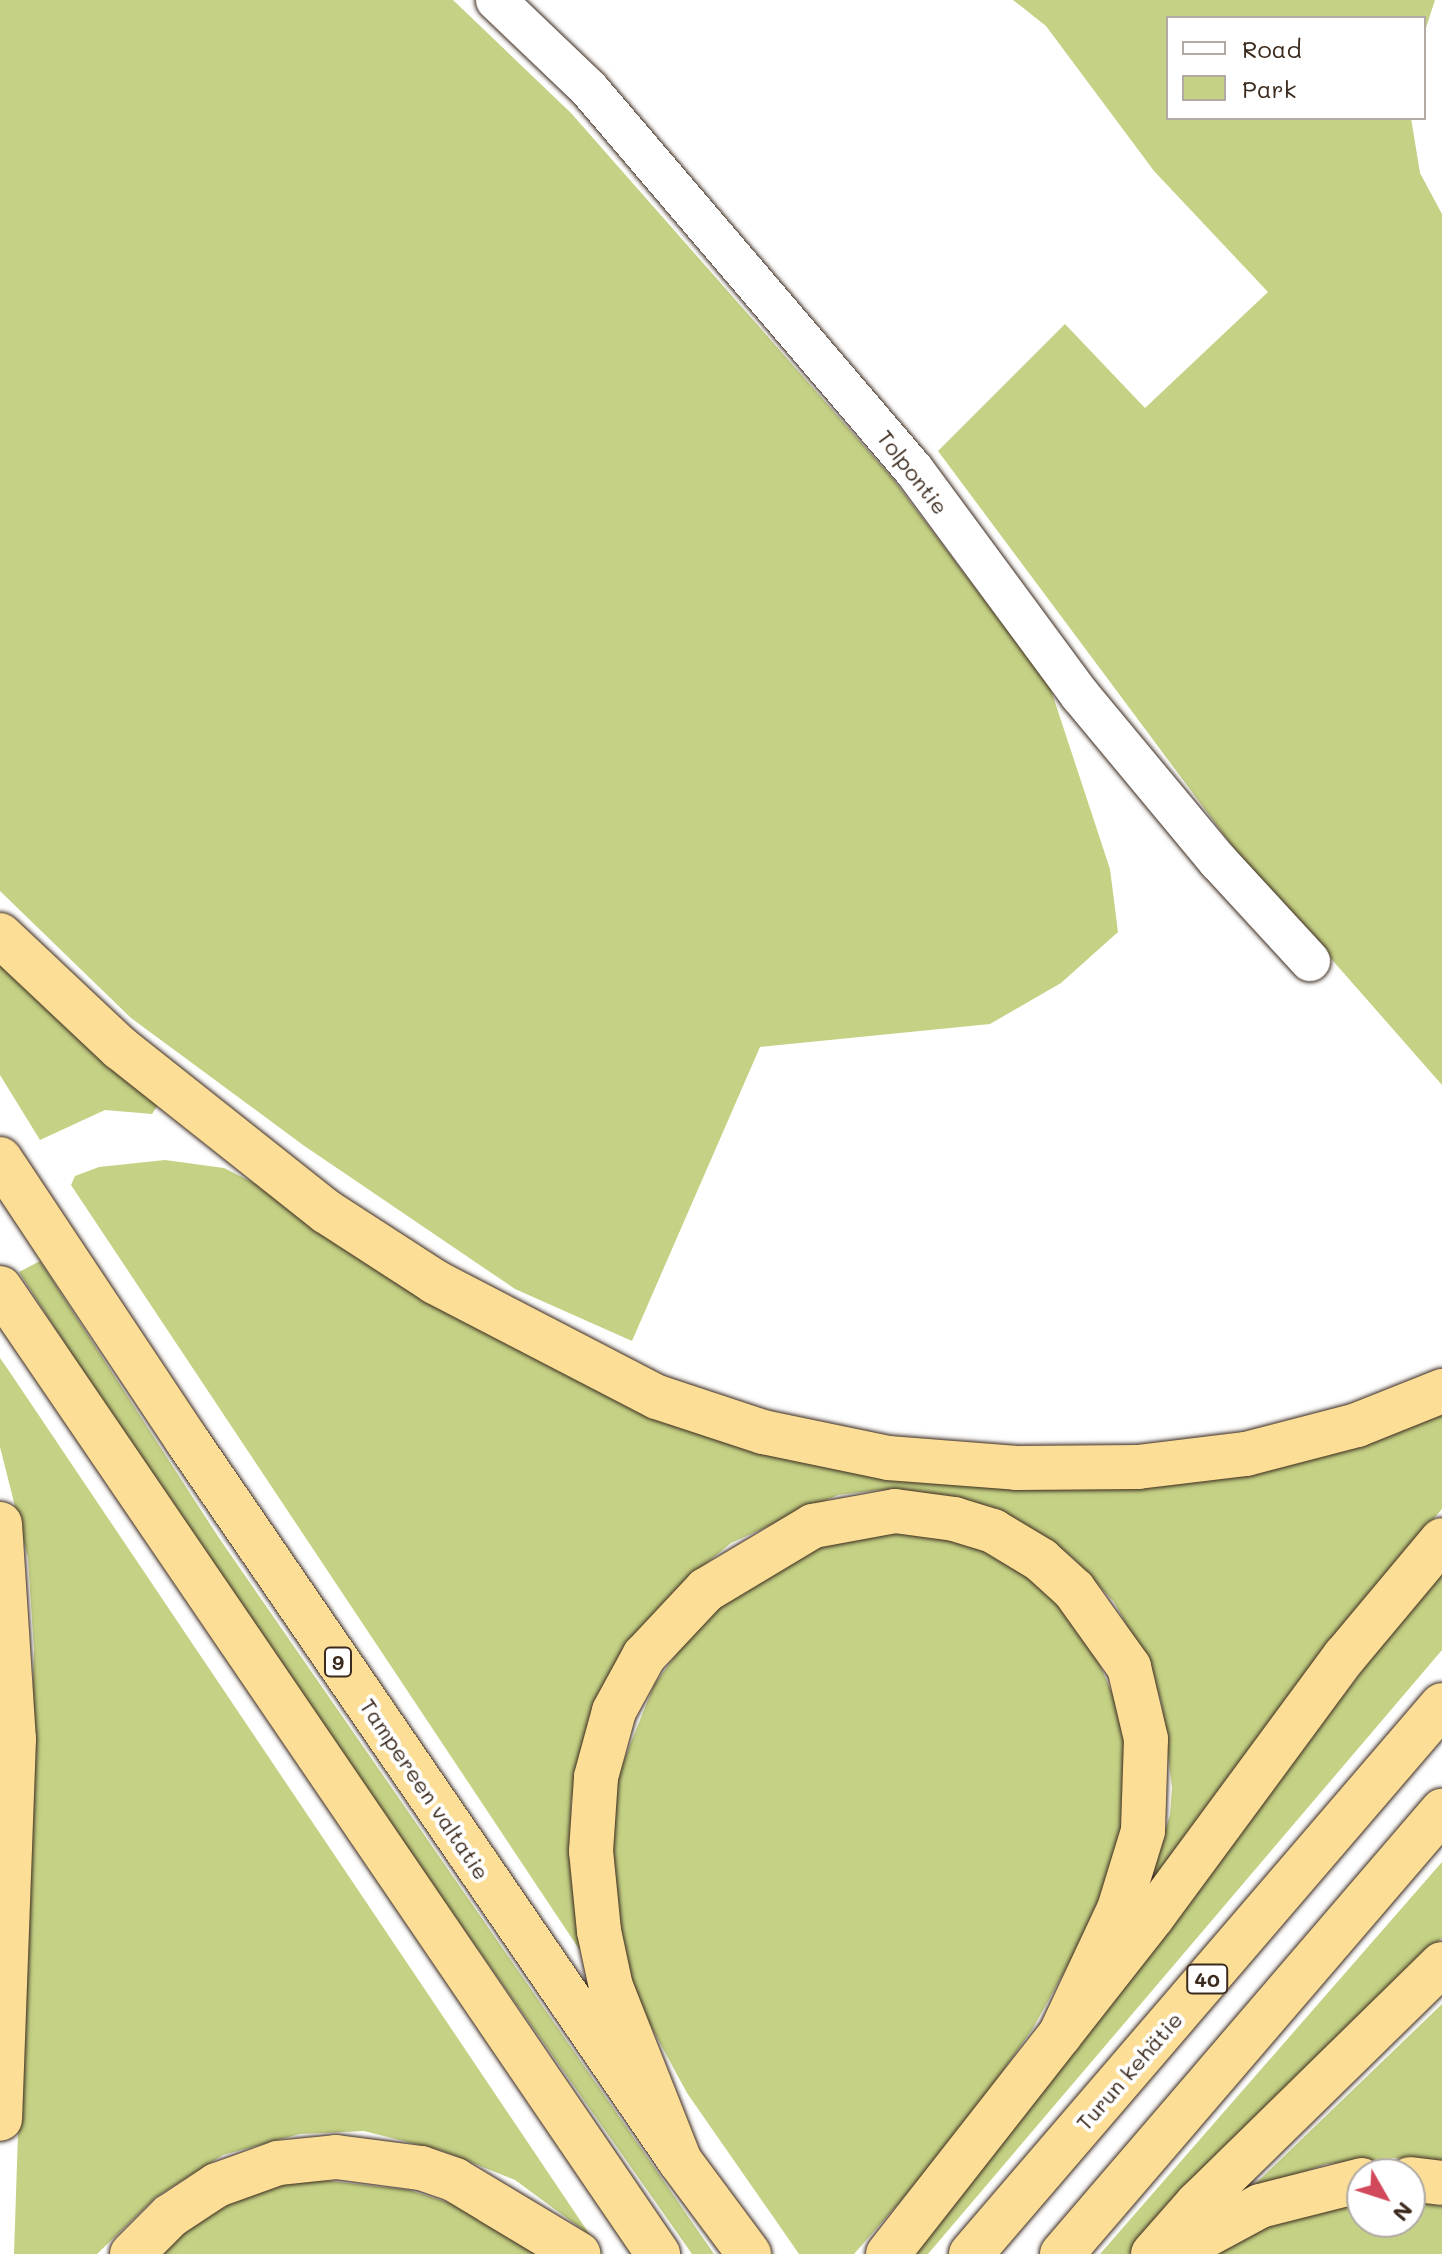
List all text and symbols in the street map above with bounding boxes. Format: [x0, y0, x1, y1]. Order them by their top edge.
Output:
legend [1166, 16, 1426, 120]
text: Road [1242, 33, 1302, 64]
text: Park [1242, 73, 1296, 104]
street label: Tolpontie [872, 425, 954, 519]
road number: 9 [322, 1646, 354, 1678]
street label: Tampereen valtatie [355, 1694, 495, 1884]
road number: 40 [1185, 1963, 1229, 1995]
street label: Turun kehätie [1070, 2006, 1188, 2136]
north arrow [1346, 2158, 1426, 2238]
text: N [1387, 2197, 1420, 2228]

